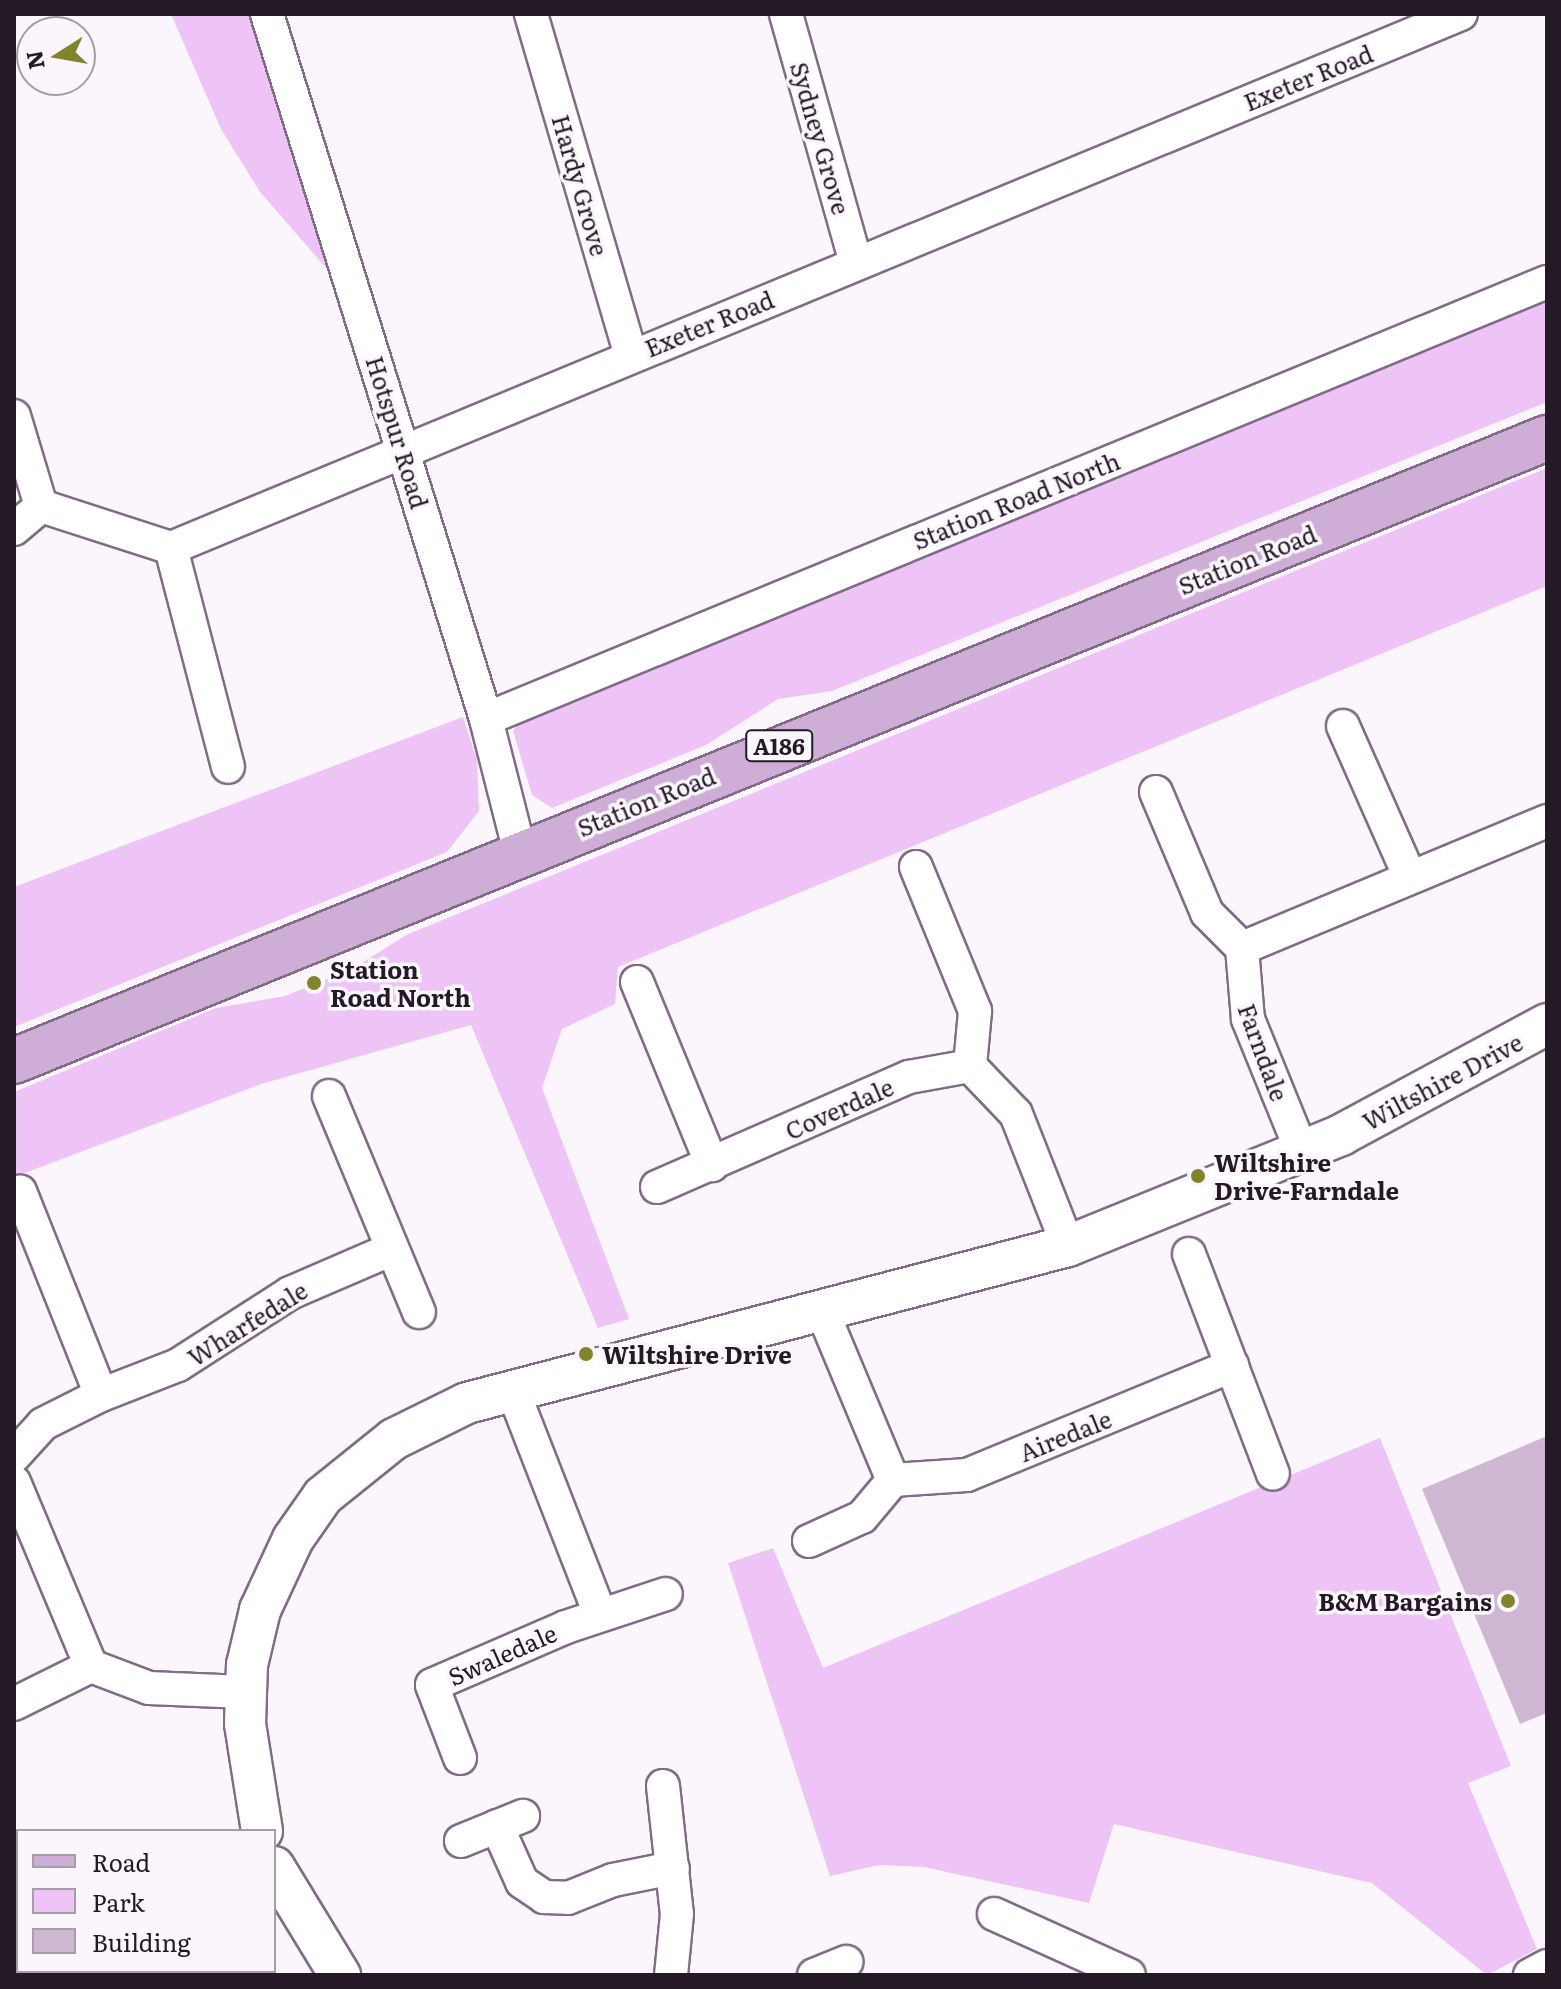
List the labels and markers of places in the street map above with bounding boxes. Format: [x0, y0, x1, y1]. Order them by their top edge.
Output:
place label: Station Road North [330, 955, 471, 1011]
marker: Station Road North [305, 974, 323, 992]
place label: Wiltshire Drive-Farndale [1214, 1148, 1399, 1204]
marker: Wiltshire Drive-Farndale [1189, 1167, 1207, 1185]
place label: Wiltshire Drive [602, 1340, 792, 1368]
marker: Wiltshire Drive [577, 1345, 595, 1363]
place label: B&M Bargains [1318, 1587, 1492, 1615]
marker: B&M Bargains [1499, 1592, 1517, 1610]

